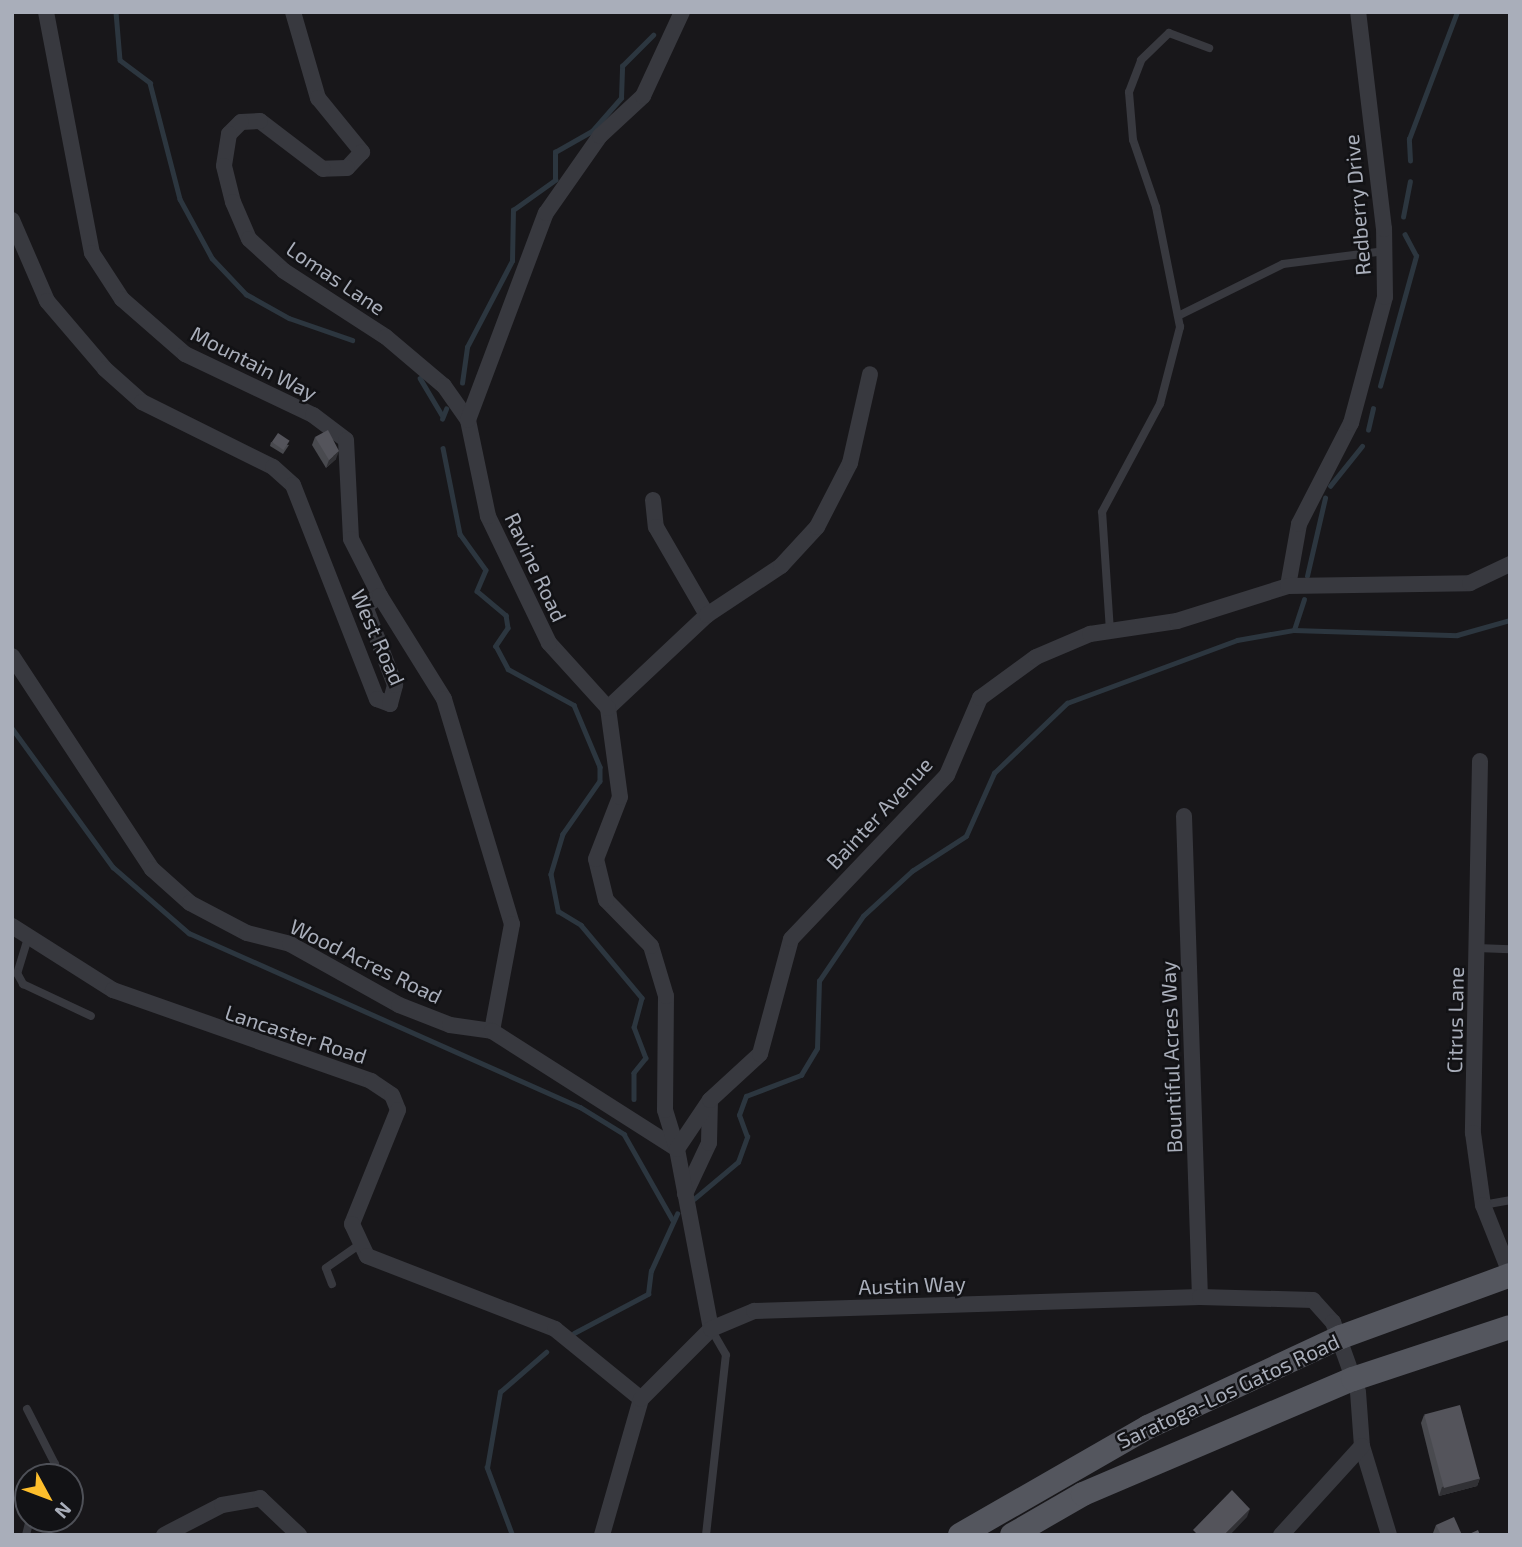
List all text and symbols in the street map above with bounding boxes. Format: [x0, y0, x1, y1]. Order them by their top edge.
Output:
street label: Redberry Drive [1338, 133, 1376, 277]
street label: Lomas Lane [282, 236, 390, 320]
street label: Mountain Way [187, 320, 321, 406]
street label: Ravine Road [500, 508, 572, 626]
street label: West Road [346, 585, 410, 689]
street label: Bainter Avenue [820, 751, 938, 875]
street label: Wood Acres Road [286, 913, 446, 1009]
street label: Bountiful Acres Way [1155, 960, 1187, 1154]
street label: Citrus Lane [1441, 966, 1469, 1074]
street label: Lancaster Road [222, 999, 370, 1069]
street label: Austin Way [858, 1271, 966, 1299]
street label: Saratoga-Los Gatos Road [1113, 1328, 1343, 1454]
north arrow [14, 1463, 84, 1533]
text: N [51, 1498, 77, 1524]

